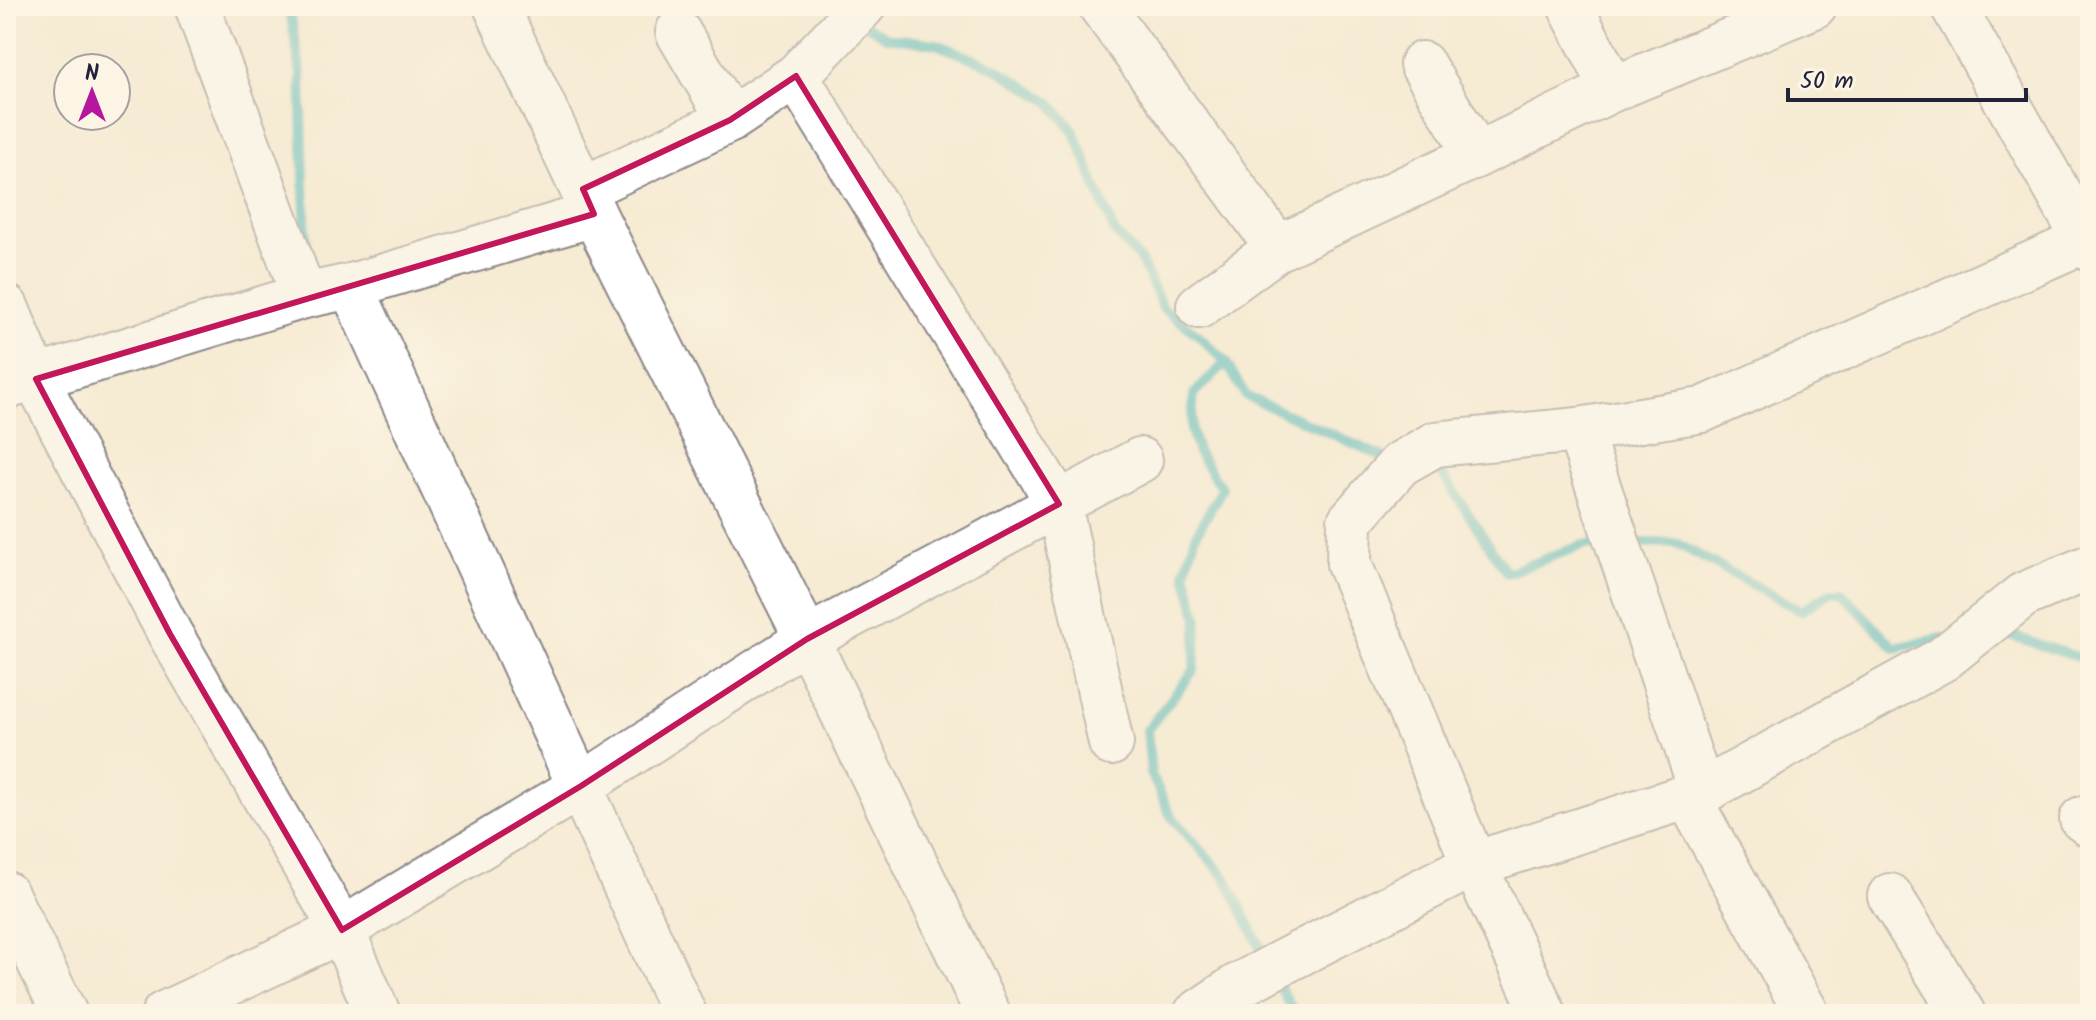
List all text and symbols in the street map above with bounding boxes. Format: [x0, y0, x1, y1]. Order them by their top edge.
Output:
north arrow [52, 52, 132, 132]
scale bar [1788, 52, 2026, 102]
text: N [85, 57, 99, 92]
text: 50 m [1800, 62, 1854, 101]

